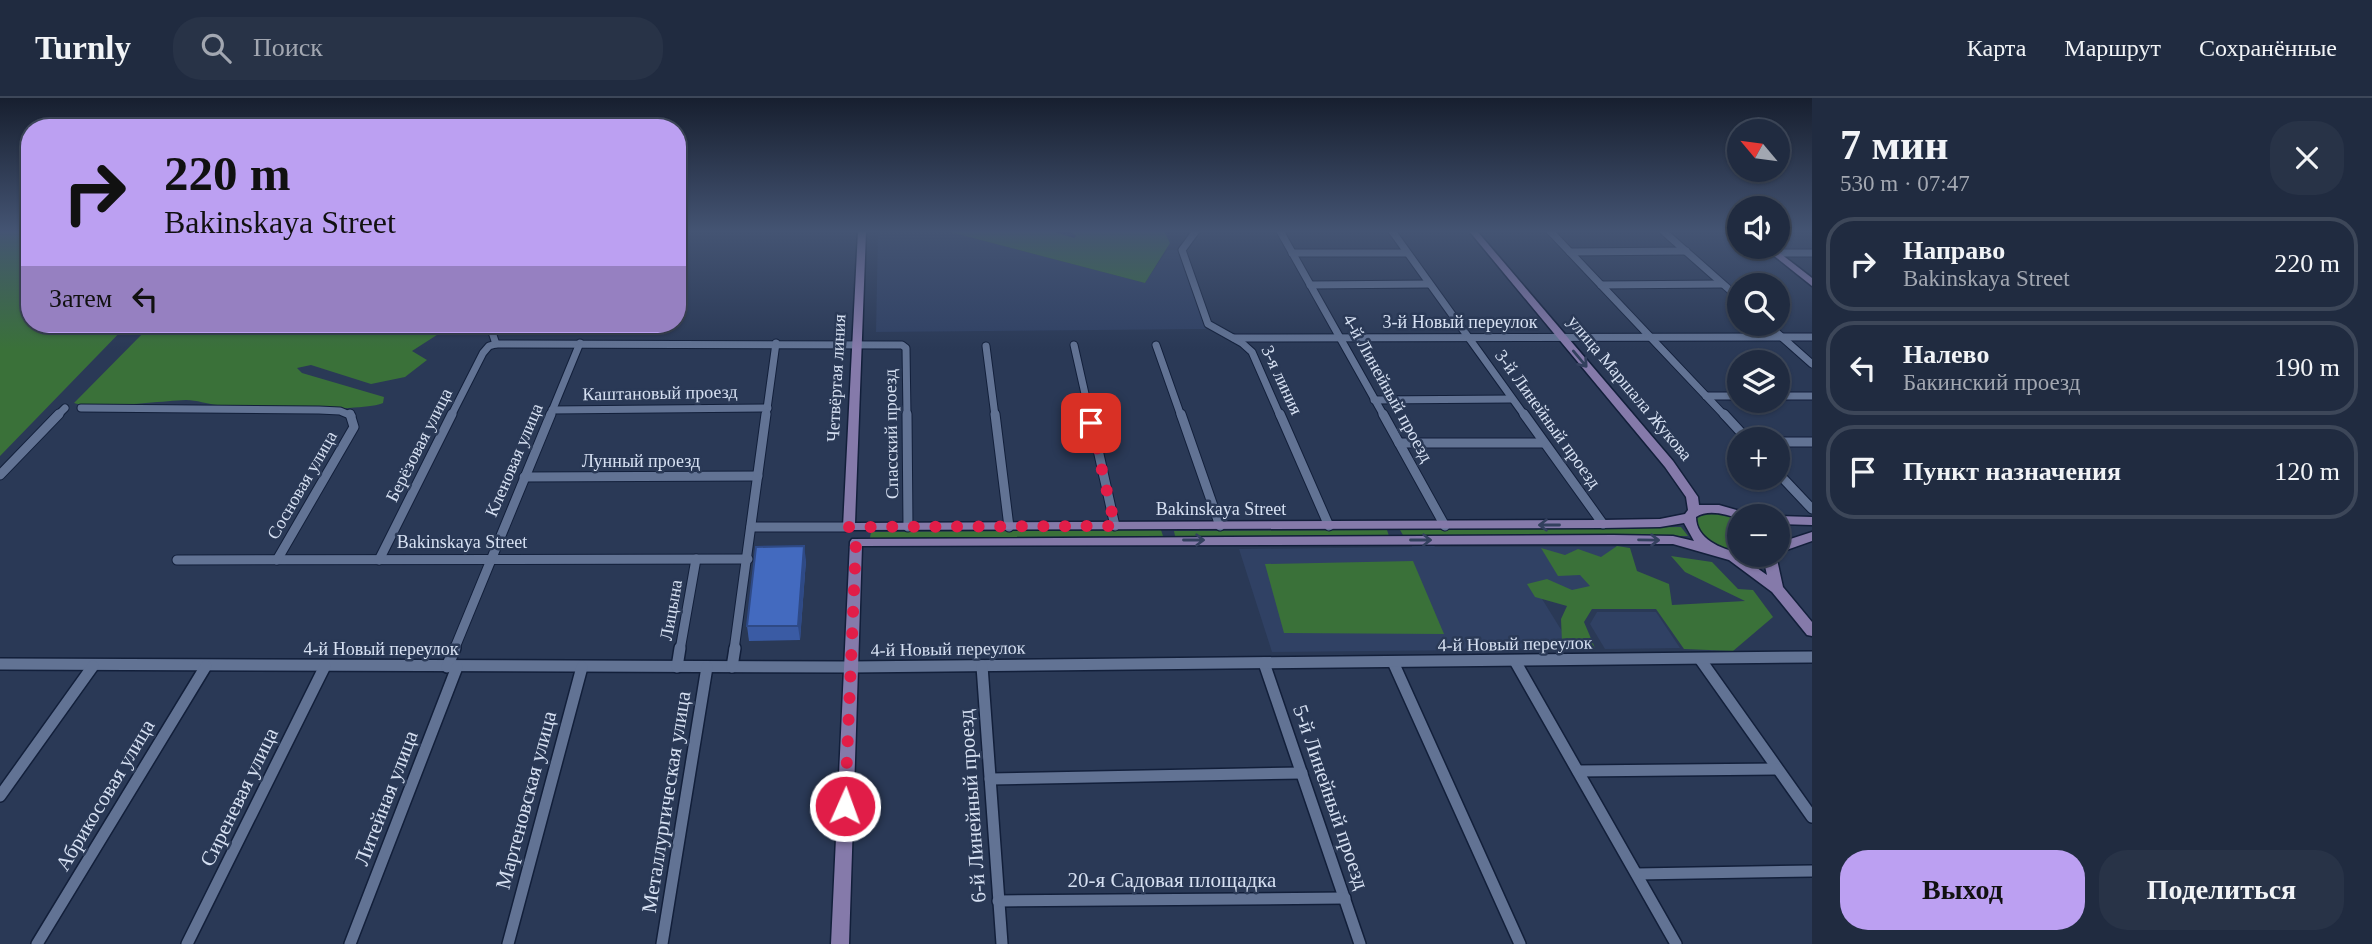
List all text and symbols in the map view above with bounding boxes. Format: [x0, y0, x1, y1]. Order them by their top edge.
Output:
search box [173, 17, 663, 80]
icon: search [197, 29, 235, 67]
text: Turnly [35, 30, 131, 66]
text: Поиск [253, 33, 323, 62]
text: Карта [1967, 35, 2026, 61]
text: Маршрут [2064, 35, 2161, 61]
text: Сохранённые [2199, 35, 2337, 61]
north arrow [1727, 119, 1790, 182]
map controls [1727, 119, 1790, 567]
button: close [2270, 121, 2344, 195]
text: 7 мин [1840, 122, 1949, 168]
text: 220 m [164, 146, 291, 201]
icon: right [49, 147, 140, 238]
text: 530 m · 07:47 [1840, 171, 1970, 196]
button: sound [1727, 196, 1790, 259]
text: Bakinskaya Street [164, 204, 396, 240]
text: Направо [1903, 236, 2005, 265]
icon: right [1844, 245, 1882, 283]
text: 220 m [2274, 249, 2340, 278]
text: Bakinskaya Street [1903, 266, 2070, 291]
button: search [1727, 273, 1790, 336]
icon: left [126, 280, 164, 318]
text: Затем [49, 284, 112, 313]
street label: 4-й Линейный проезд [1339, 311, 1437, 465]
street label: 3-й Новый переулок [1383, 312, 1538, 332]
street label: улица Маршала Жукова [1564, 312, 1696, 464]
street label: Четвёртая линия [823, 314, 849, 442]
text: Налево [1903, 340, 1989, 369]
street label: 3-я линия [1257, 342, 1307, 418]
street label: 3-й Линейный проезд [1491, 346, 1605, 492]
one-way arrow [1572, 349, 1588, 367]
icon: left [1844, 349, 1882, 387]
button: layers [1727, 350, 1790, 413]
text: 190 m [2274, 353, 2340, 382]
street label: Спасский проезд [880, 369, 902, 499]
text: Бакинский проезд [1903, 370, 2080, 395]
street label: Каштановый проезд [582, 382, 738, 404]
street label: Берёзовая улица [382, 385, 456, 505]
pin [1061, 393, 1121, 453]
street label: Кленовая улица [481, 400, 547, 520]
icon: arrive [1072, 404, 1110, 442]
street label: Сосновая улица [263, 427, 341, 543]
button: + [1727, 427, 1790, 490]
street label: Лунный проезд [582, 451, 700, 471]
icon: arrive [1844, 453, 1882, 491]
text: Пункт назначения [1903, 457, 2121, 486]
text: 120 m [2274, 457, 2340, 486]
street label: Bakinskaya Street [1156, 499, 1286, 519]
button: − [1727, 504, 1790, 567]
one-way arrow [1537, 518, 1560, 532]
street label: Bakinskaya Street [397, 532, 527, 552]
one-way arrow [1182, 533, 1205, 547]
one-way arrow [1410, 533, 1433, 547]
one-way arrow [1637, 533, 1660, 547]
street label: Лицына [656, 578, 686, 642]
street label: 4-й Новый переулок [1437, 633, 1593, 655]
street label: 4-й Новый переулок [870, 638, 1026, 660]
street label: 4-й Новый переулок [304, 639, 459, 659]
street label: Металлургическая улица [637, 689, 695, 915]
street label: 5-й Линейный проезд [1288, 701, 1374, 893]
street label: Мартеновская улица [491, 708, 562, 892]
street label: 6-й Линейный проезд [953, 708, 991, 903]
street label: Абрикосовая улица [50, 714, 160, 875]
street label: Сиреневая улица [195, 723, 283, 870]
street label: Литейная улица [349, 727, 423, 869]
position arrow [808, 769, 882, 843]
button: Выход [1840, 850, 2085, 930]
button: Поделиться [2099, 850, 2344, 930]
street label: 20-я Садовая площадка [1068, 868, 1277, 892]

